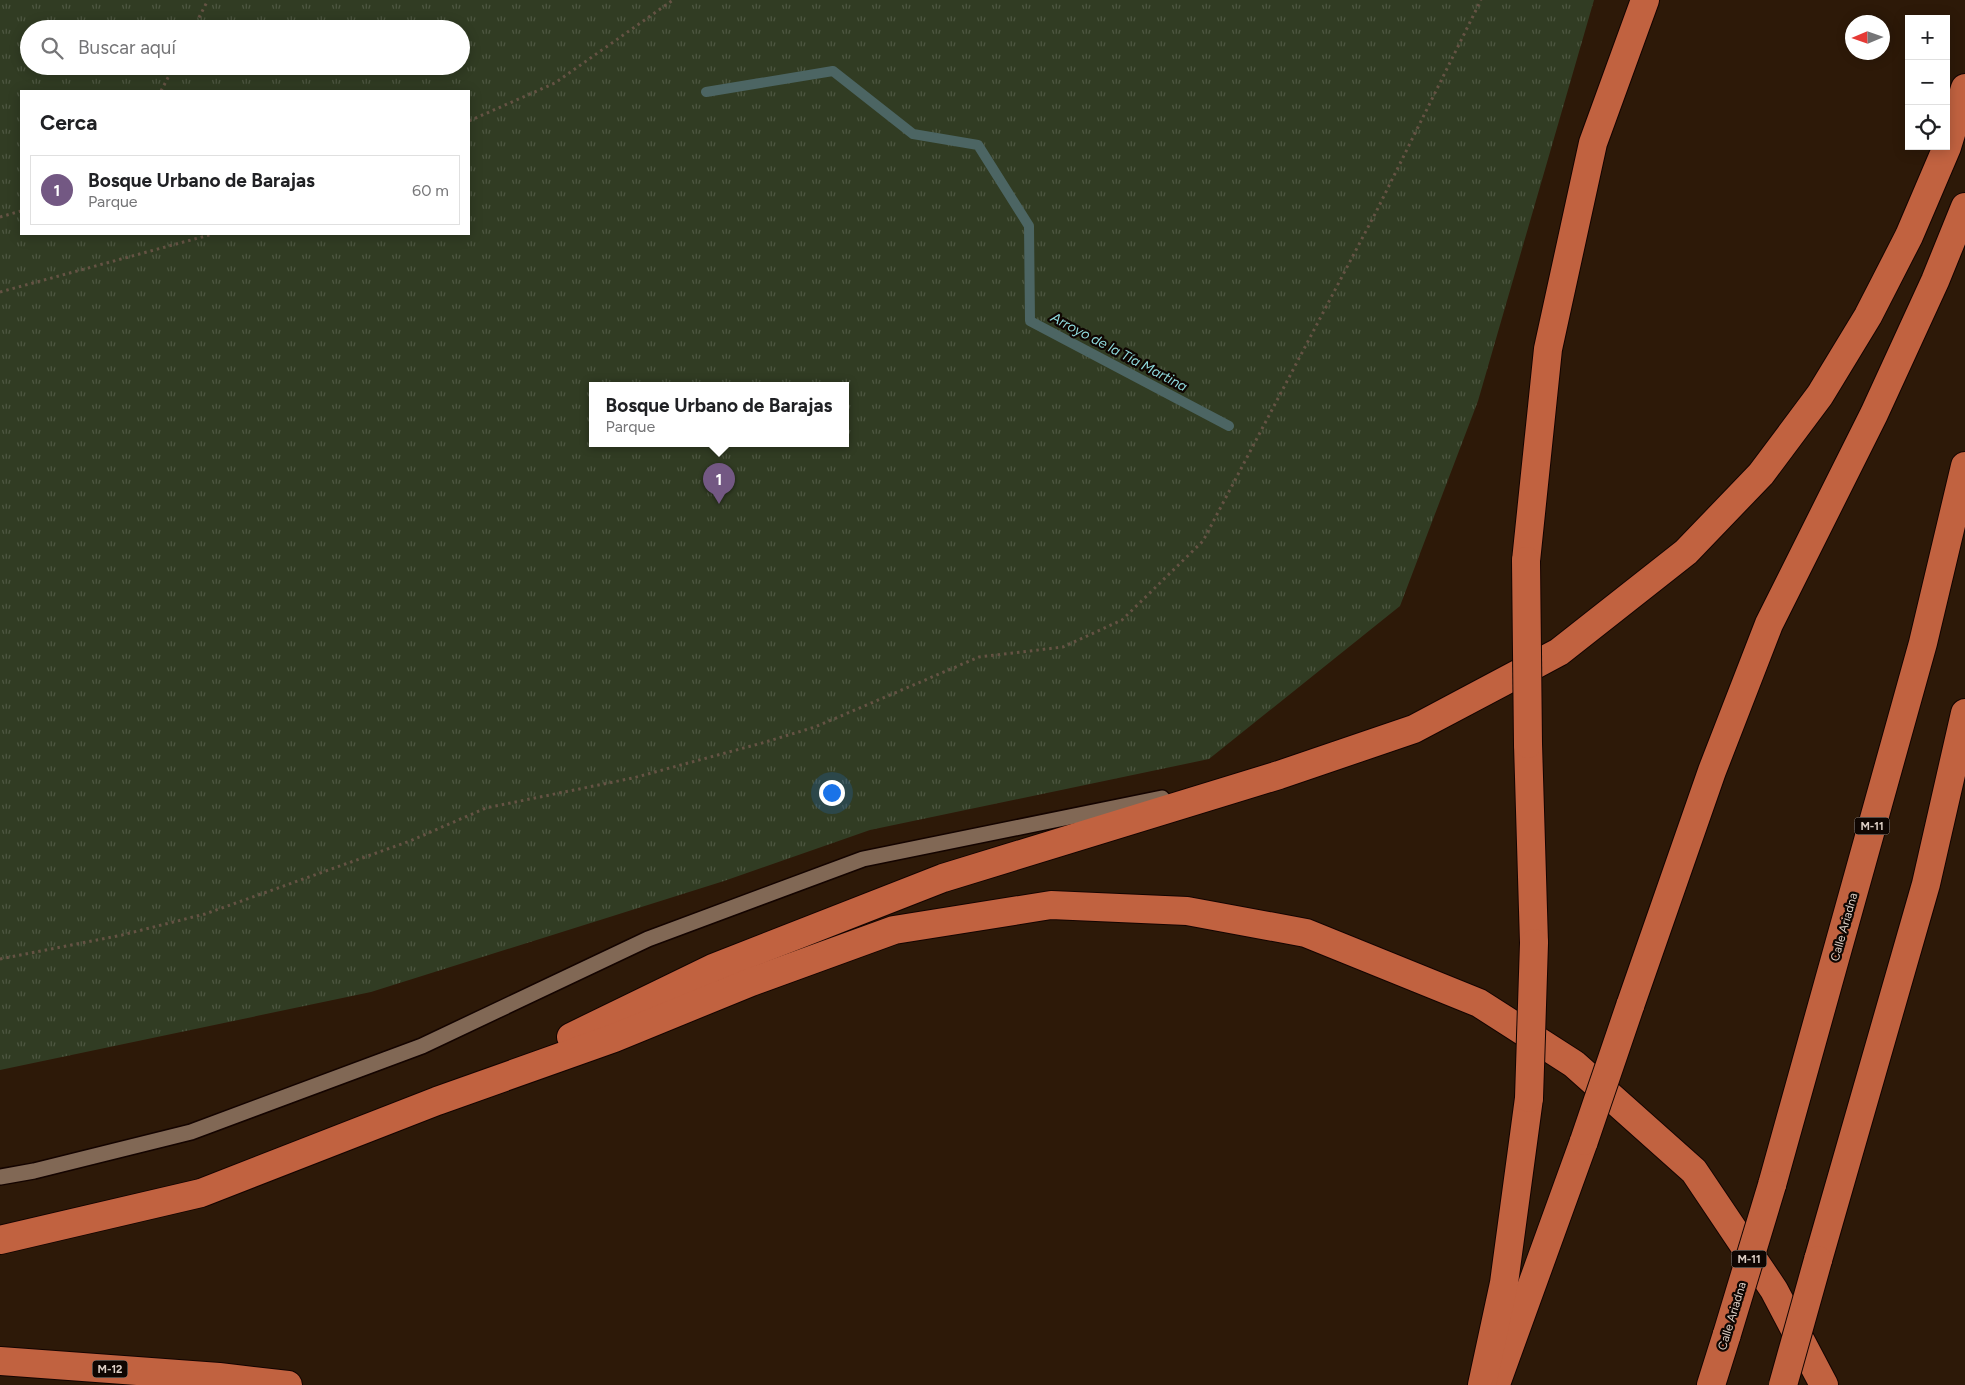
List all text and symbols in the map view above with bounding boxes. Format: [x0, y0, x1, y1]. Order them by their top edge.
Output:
north arrow [1845, 15, 1890, 60]
map controls [1905, 15, 1950, 150]
button: + [1905, 15, 1950, 60]
search box [20, 20, 470, 75]
icon: search [38, 34, 66, 62]
text: Buscar aquí [78, 36, 176, 59]
button: − [1905, 60, 1950, 105]
button: locate [1905, 105, 1950, 150]
text: Cerca [40, 110, 97, 135]
text: Bosque Urbano de Barajas [88, 169, 315, 192]
text: 1 [54, 181, 60, 200]
text: 60 m [412, 181, 449, 200]
text: Parque [88, 192, 138, 211]
water label: Arroyo de la Tía Martina [1047, 308, 1190, 395]
popup [589, 382, 849, 447]
text: Bosque Urbano de Barajas [606, 394, 832, 417]
text: Parque [606, 417, 655, 436]
pin: 1 [703, 463, 735, 504]
your location [819, 780, 845, 806]
road number: M-11 [1854, 818, 1890, 834]
street label: Calle Ariadna [1828, 891, 1860, 963]
road number: M-11 [1732, 1250, 1766, 1268]
street label: Calle Ariadna [1715, 1280, 1749, 1352]
road number: M-12 [92, 1360, 128, 1378]

